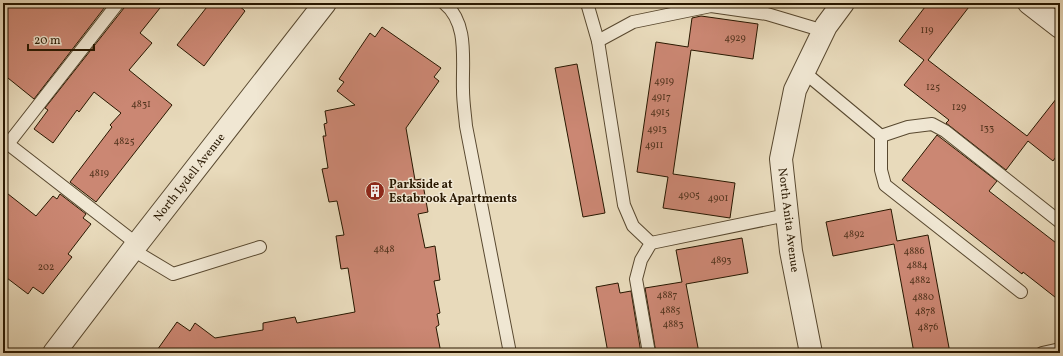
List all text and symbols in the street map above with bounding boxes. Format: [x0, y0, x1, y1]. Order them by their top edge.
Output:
house number: 119 [921, 23, 933, 37]
scale bar [28, 26, 94, 52]
house number: 4929 [724, 31, 746, 45]
text: 20 m [34, 33, 61, 49]
house number: 4919 [654, 74, 674, 88]
house number: 125 [926, 80, 940, 94]
house number: 4917 [651, 90, 671, 104]
house number: 4831 [131, 97, 151, 111]
house number: 129 [952, 100, 966, 114]
house number: 4915 [650, 105, 670, 119]
house number: 133 [980, 121, 994, 135]
house number: 4913 [647, 122, 667, 136]
street label: North Lydell Avenue [150, 130, 229, 225]
house number: 4825 [113, 134, 135, 148]
house number: 4911 [645, 138, 663, 152]
house number: 4819 [89, 166, 109, 180]
street label: North Anita Avenue [774, 167, 802, 274]
place label: Parkside at Estabrook Apartments [389, 177, 517, 207]
building icon: Parkside at Estabrook Apartments [364, 180, 386, 202]
house number: 4905 [678, 188, 700, 202]
house number: 4901 [708, 191, 729, 205]
house number: 4892 [843, 227, 865, 241]
house number: 4848 [373, 242, 395, 256]
house number: 4886 [904, 244, 925, 258]
house number: 4893 [711, 253, 731, 267]
house number: 4884 [906, 258, 928, 272]
house number: 202 [38, 260, 54, 274]
house number: 4882 [909, 273, 931, 287]
house number: 4887 [657, 288, 678, 302]
house number: 4880 [912, 290, 934, 304]
house number: 4885 [660, 303, 681, 317]
house number: 4878 [915, 304, 935, 318]
house number: 4883 [662, 317, 684, 331]
house number: 4876 [918, 320, 938, 334]

